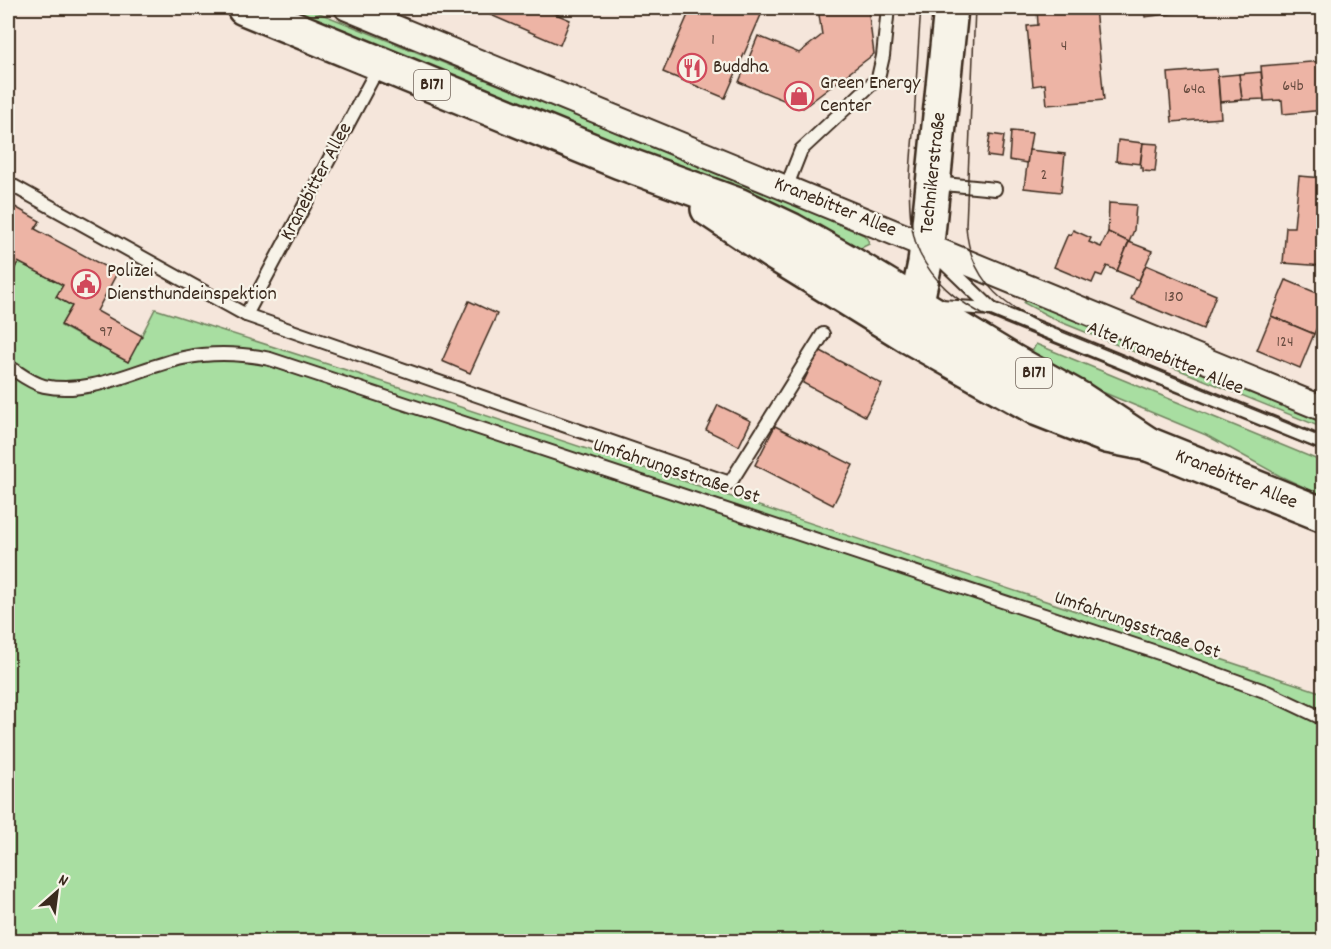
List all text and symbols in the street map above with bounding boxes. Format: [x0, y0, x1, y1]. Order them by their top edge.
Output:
house number: 1 [711, 29, 715, 52]
house number: 4 [1061, 35, 1067, 58]
restaurant icon: Buddha [676, 52, 708, 84]
place label: Buddha [713, 54, 769, 82]
road number: B171 [414, 70, 450, 100]
place label: Green Energy Center [820, 70, 921, 121]
house number: 64b [1282, 75, 1304, 98]
house number: 64a [1183, 78, 1205, 101]
shop icon: Green Energy Center [783, 80, 815, 112]
street label: Technikerstraße [914, 111, 954, 235]
street label: Kranebitter Allee [274, 118, 360, 246]
house number: 2 [1041, 164, 1048, 187]
street label: Kranebitter Allee [769, 171, 901, 245]
place label: Polizei Diensthundeinspektion [107, 258, 277, 309]
public building icon: Polizei Diensthundeinspektion [70, 268, 102, 300]
house number: 130 [1164, 286, 1184, 309]
street label: Alte Kranebitter Allee [1083, 315, 1248, 403]
house number: 97 [99, 321, 113, 344]
house number: 124 [1276, 331, 1294, 354]
road number: B171 [1016, 358, 1052, 388]
street label: Umfahrungsstraße Ost [589, 432, 763, 512]
street label: Kranebitter Allee [1170, 443, 1302, 517]
street label: Umfahrungsstraße Ost [1050, 584, 1224, 668]
north arrow [27, 862, 87, 922]
text: N [54, 869, 72, 893]

